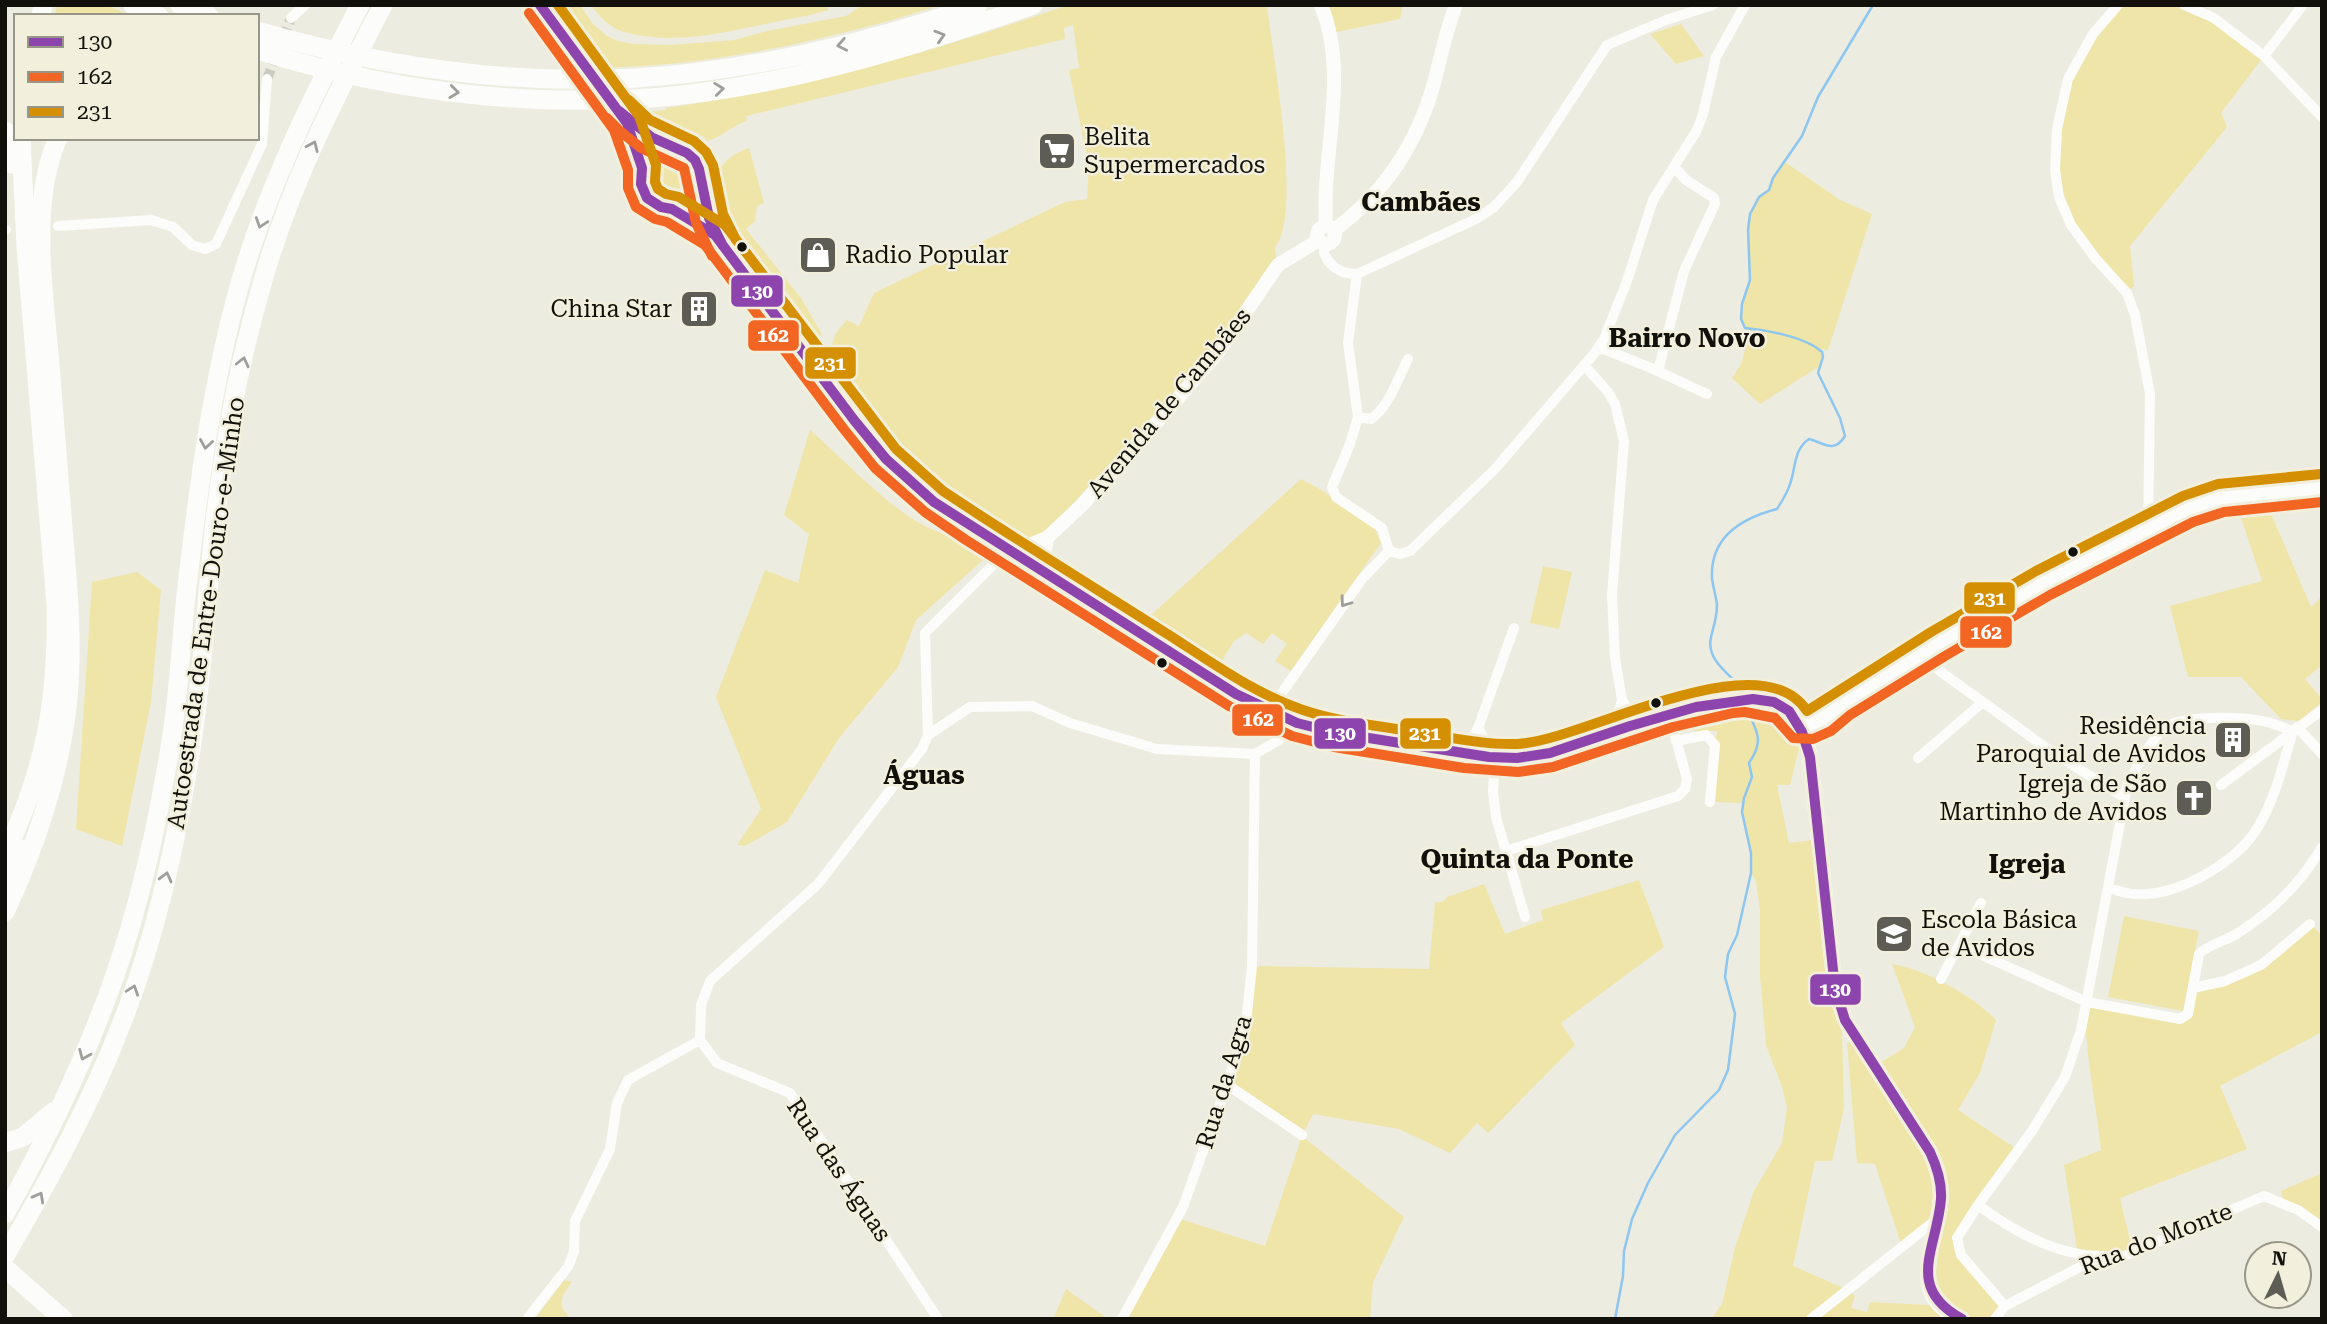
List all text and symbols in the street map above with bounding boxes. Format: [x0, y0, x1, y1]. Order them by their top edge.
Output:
legend [14, 14, 259, 140]
one-way arrow [934, 29, 946, 44]
text: 130 [77, 30, 112, 54]
one-way arrow [836, 36, 848, 51]
text: 162 [77, 65, 112, 89]
one-way arrow [713, 81, 725, 96]
one-way arrow [448, 84, 459, 99]
text: 231 [77, 100, 112, 124]
place label: Belita Supermercados [1084, 123, 1265, 179]
supermarket icon: Belita Supermercados [1036, 130, 1078, 172]
one-way arrow [305, 141, 319, 153]
district label: Cambães [1361, 187, 1481, 217]
one-way arrow [255, 217, 269, 229]
shop icon: Radio Popular [797, 234, 839, 276]
unlabelled marker [735, 240, 749, 254]
place label: Radio Popular [845, 241, 1009, 269]
line badge: 130 [730, 274, 784, 308]
text: 130 [741, 280, 773, 303]
building icon: China Star [678, 288, 720, 330]
place label: China Star [551, 295, 672, 323]
street label: Avenida de Cambães [1081, 302, 1257, 504]
line badge: 162 [747, 319, 800, 352]
district label: Bairro Novo [1609, 323, 1765, 353]
text: 162 [757, 324, 789, 347]
line badge: 231 [804, 346, 857, 380]
text: 231 [814, 352, 846, 375]
one-way arrow [235, 356, 249, 368]
street label: Autoestrada de Entre-Douro-e-Minho [162, 395, 250, 831]
one-way arrow [199, 438, 214, 450]
unlabelled marker [2066, 545, 2080, 559]
line badge: 231 [1963, 581, 2016, 615]
text: 231 [1974, 587, 2006, 610]
one-way arrow [1341, 594, 1353, 607]
line badge: 162 [1959, 615, 2013, 649]
text: 162 [1970, 621, 2002, 644]
unlabelled marker [1155, 656, 1169, 670]
unlabelled marker [1649, 696, 1663, 710]
line badge: 162 [1231, 703, 1284, 737]
text: 162 [1242, 708, 1274, 731]
place label: Residência Paroquial de Avidos [1976, 712, 2206, 768]
line badge: 130 [1313, 717, 1367, 750]
line badge: 231 [1399, 717, 1452, 750]
building icon: Residência Paroquial de Avidos [2212, 719, 2254, 761]
text: 130 [1324, 722, 1356, 745]
text: 231 [1409, 722, 1441, 745]
district label: Águas [883, 759, 965, 790]
place label: Igreja de São Martinho de Avidos [1939, 770, 2167, 826]
church icon: Igreja de São Martinho de Avidos [2173, 777, 2215, 819]
district label: Quinta da Ponte [1421, 844, 1633, 874]
district label: Igreja [1989, 849, 2065, 879]
one-way arrow [158, 871, 172, 883]
place label: Escola Básica de Avidos [1921, 906, 2077, 962]
school or university icon: Escola Básica de Avidos [1873, 913, 1915, 955]
line badge: 130 [1809, 973, 1862, 1006]
text: 130 [1819, 978, 1851, 1001]
one-way arrow [125, 985, 139, 997]
street label: Rua da Agra [1190, 1012, 1258, 1152]
one-way arrow [78, 1047, 92, 1060]
street label: Rua das Águas [781, 1093, 898, 1247]
one-way arrow [31, 1192, 44, 1204]
street label: Rua do Monte [2076, 1197, 2236, 1281]
north arrow [2243, 1240, 2313, 1310]
text: N [2271, 1246, 2288, 1271]

